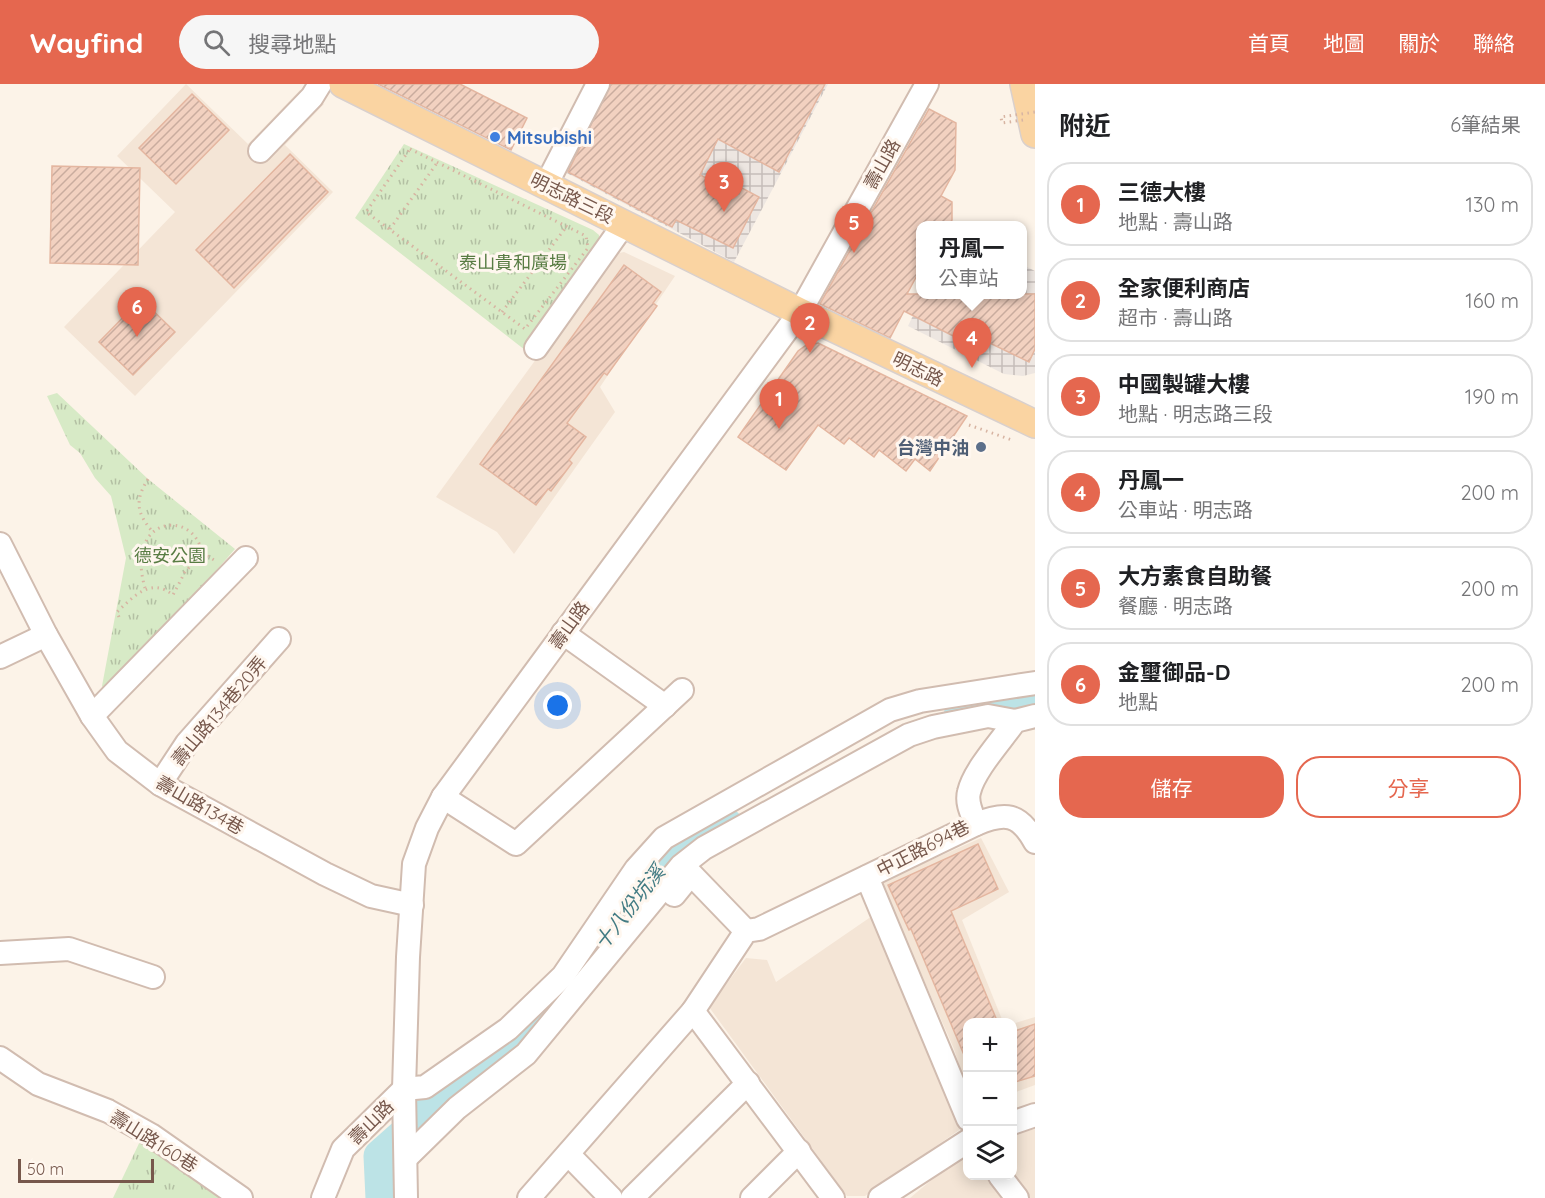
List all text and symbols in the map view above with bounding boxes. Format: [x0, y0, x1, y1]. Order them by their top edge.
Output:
search box [179, 15, 599, 69]
text: Wayfind [30, 25, 143, 60]
icon: search [200, 26, 233, 59]
text: 搜尋地點 [248, 30, 336, 58]
text: 首頁 [1248, 30, 1290, 56]
text: 地圖 [1323, 30, 1365, 56]
text: 關於 [1398, 30, 1440, 56]
text: 聯絡 [1473, 30, 1515, 56]
text: 附近 [1059, 109, 1111, 142]
text: 6筆結果 [1450, 112, 1521, 137]
place label: Mitsubishi [507, 126, 592, 149]
marker: Mitsubishi [488, 130, 502, 144]
street label: 壽山路 [859, 135, 905, 193]
pin: 3 [704, 162, 744, 212]
street label: 明志路三段 [527, 168, 617, 228]
text: 三德大樓 [1118, 178, 1206, 206]
text: 1 [1077, 192, 1084, 217]
text: 130 m [1466, 192, 1519, 217]
pin: 5 [834, 204, 874, 253]
text: 地點 · 壽山路 [1118, 209, 1233, 234]
popup [916, 221, 1027, 299]
text: 丹鳳一 [938, 234, 1005, 262]
park label: 泰山貴和廣場 [459, 251, 567, 274]
text: 公車站 [938, 265, 998, 290]
text: 全家便利商店 [1118, 274, 1250, 302]
pin: 6 [118, 288, 156, 337]
text: 2 [1075, 288, 1086, 313]
text: 160 m [1465, 288, 1519, 313]
pin: 2 [790, 304, 830, 353]
text: 超市 · 壽山路 [1118, 305, 1233, 330]
pin: 4 [952, 318, 992, 368]
street label: 明志路 [889, 347, 947, 391]
text: 中國製罐大樓 [1118, 370, 1250, 398]
pin: 1 [760, 380, 798, 429]
text: 3 [1075, 384, 1086, 409]
text: 190 m [1465, 384, 1519, 409]
text: 地點 · 明志路三段 [1118, 401, 1273, 426]
place label: 台灣中油 [897, 436, 969, 459]
marker: 台灣中油 [974, 440, 988, 454]
text: 丹鳳一 [1118, 466, 1184, 494]
text: 4 [1075, 480, 1086, 505]
text: 200 m [1460, 480, 1519, 505]
text: 公車站 · 明志路 [1118, 497, 1253, 522]
park label: 德安公園 [134, 544, 206, 567]
text: 大方素食自助餐 [1118, 562, 1272, 590]
text: 5 [1075, 576, 1086, 601]
text: 200 m [1460, 576, 1519, 601]
text: 餐廳 · 明志路 [1118, 593, 1233, 618]
street label: 壽山路 [544, 596, 594, 654]
street label: 壽山路134巷20弄 [166, 651, 272, 771]
text: 金璽御品-D [1118, 658, 1230, 686]
text: 6 [1075, 672, 1086, 697]
text: 200 m [1460, 672, 1519, 697]
text: 地點 [1118, 689, 1158, 714]
your location [543, 691, 572, 720]
button: 儲存 [1059, 756, 1284, 818]
button: 分享 [1296, 756, 1521, 818]
street label: 壽山路134巷 [152, 771, 248, 839]
street label: 中正路694巷 [873, 815, 973, 881]
water label: 十八份坑溪 [588, 858, 671, 954]
map controls [963, 1018, 1017, 1180]
button: + [963, 1018, 1017, 1072]
button: − [963, 1072, 1017, 1126]
street label: 壽山路 [344, 1095, 398, 1149]
street label: 壽山路160巷 [106, 1105, 202, 1177]
button: layers [963, 1126, 1017, 1180]
scale bar [18, 1156, 154, 1184]
text: 50 m [27, 1159, 64, 1179]

